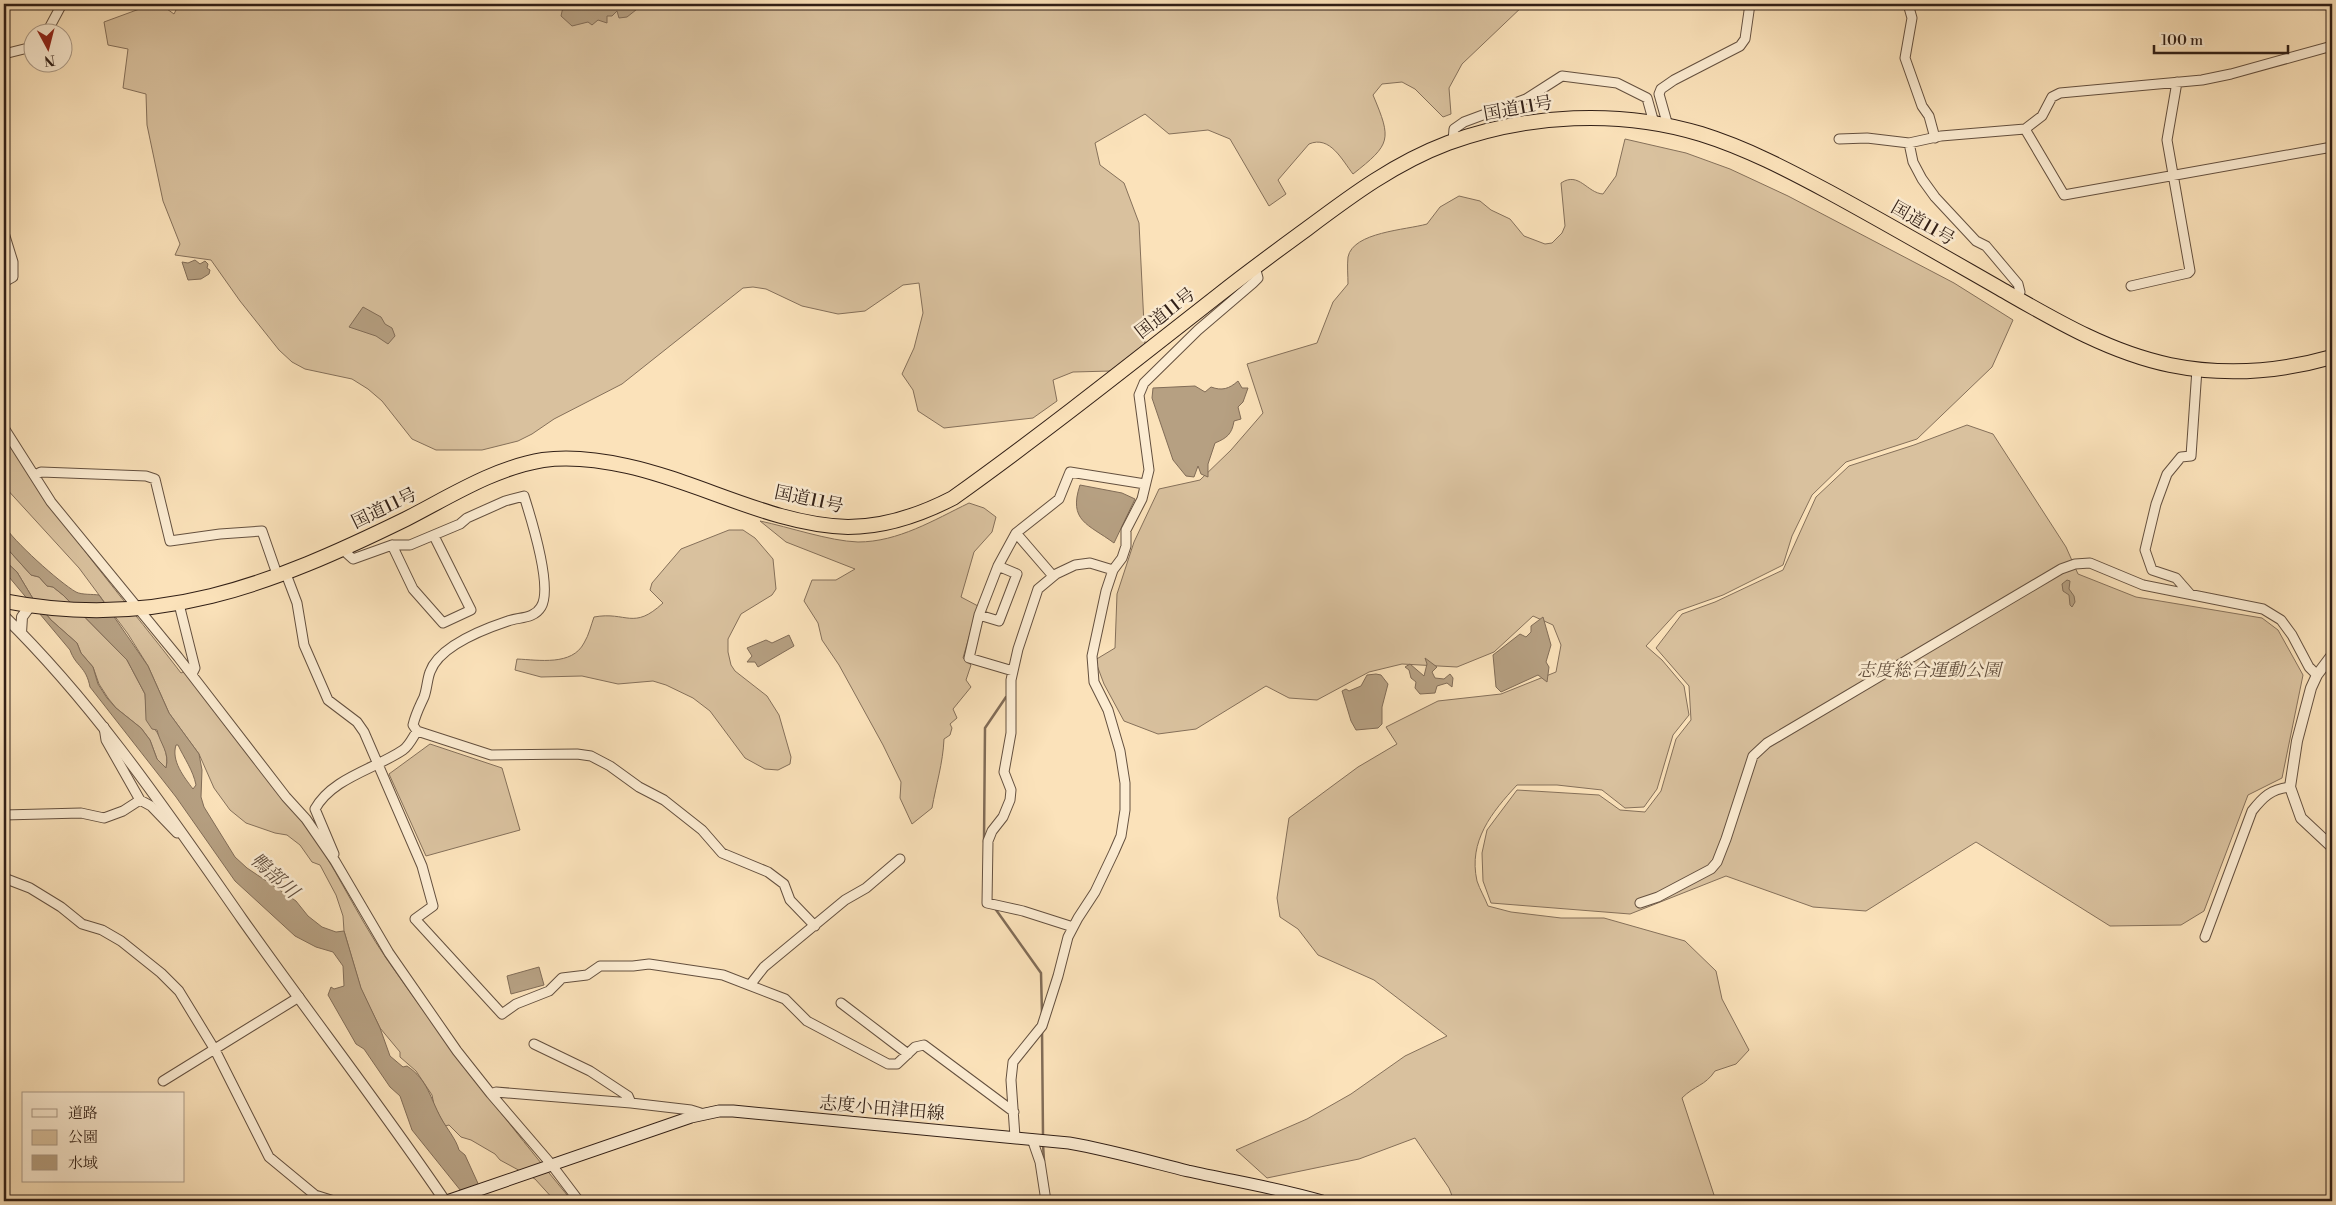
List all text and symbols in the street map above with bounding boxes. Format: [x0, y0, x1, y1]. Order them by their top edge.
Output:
north arrow [22, 22, 72, 72]
scale bar [2154, 22, 2287, 54]
text: 100 m [2161, 31, 2203, 50]
text: N [43, 50, 56, 70]
street label: 国道11号 [1482, 91, 1555, 126]
street label: 国道11号 [1887, 196, 1959, 251]
street label: 国道11号 [1131, 283, 1200, 344]
street label: 国道11号 [772, 481, 846, 518]
street label: 国道11号 [348, 483, 421, 534]
park label: 志度総合運動公園 [1857, 659, 2004, 682]
water label: 鴨部川 [245, 848, 305, 905]
legend [22, 1092, 185, 1182]
street label: 志度小田津田線 [818, 1092, 946, 1125]
text: 道路 [68, 1104, 98, 1123]
text: 公園 [68, 1128, 98, 1147]
text: 水域 [68, 1154, 98, 1173]

